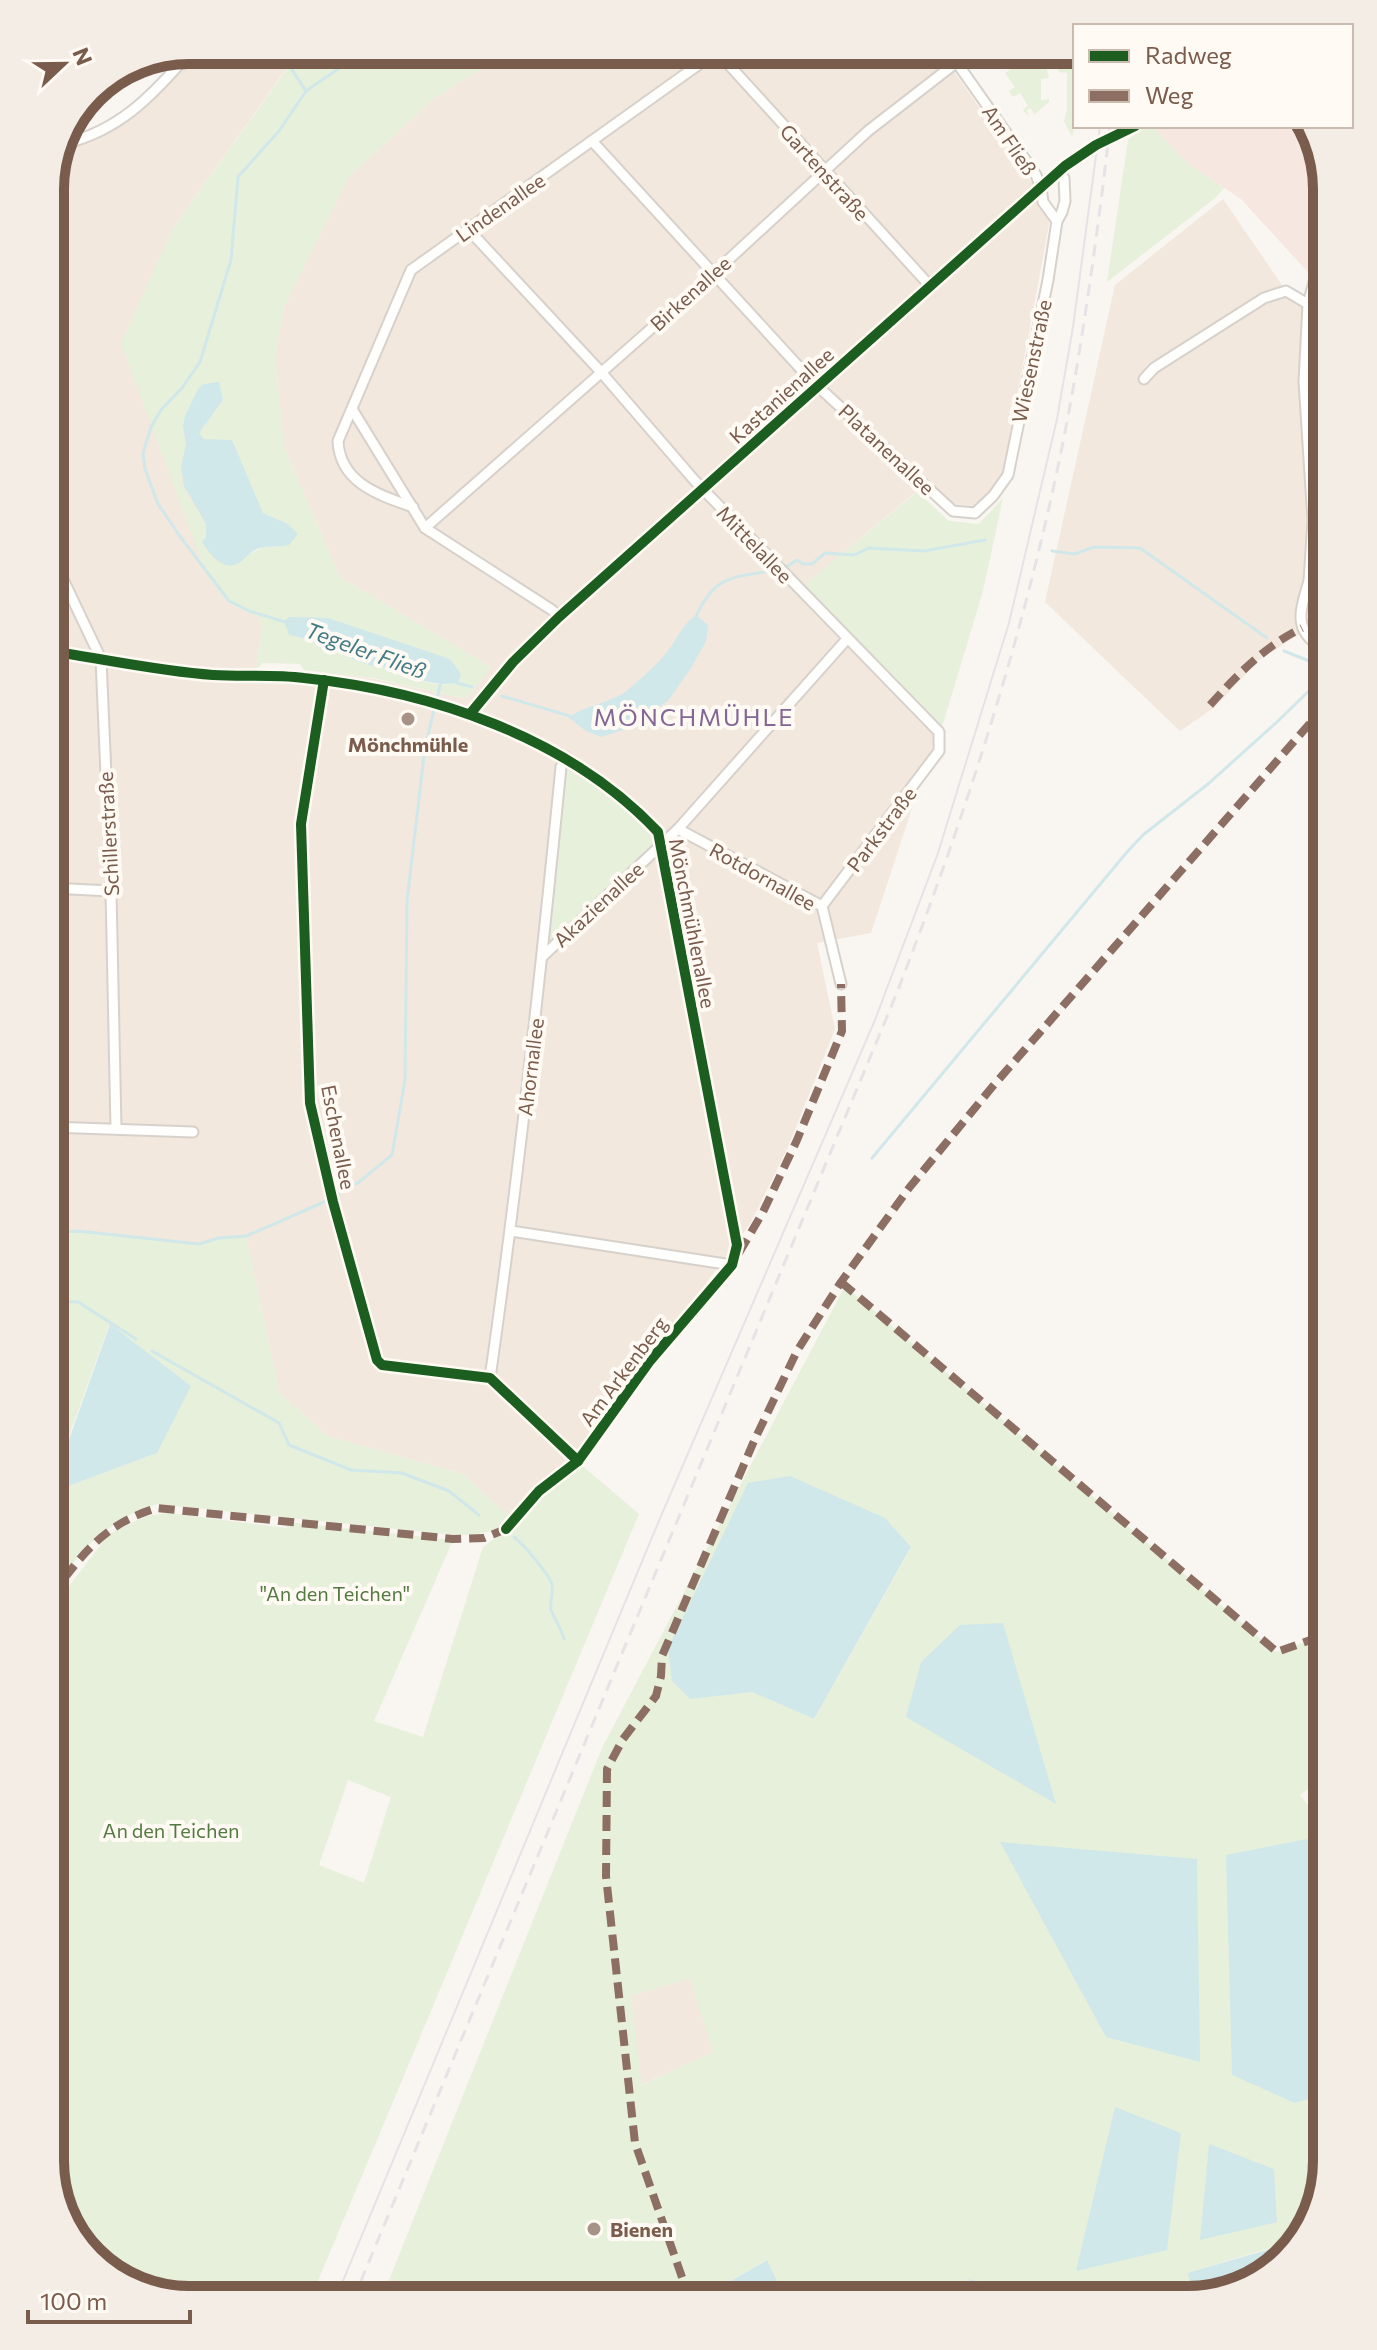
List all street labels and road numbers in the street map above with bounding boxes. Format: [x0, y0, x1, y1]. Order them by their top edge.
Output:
street label: Am Fließ [978, 100, 1042, 180]
street label: Gartenstraße [775, 119, 875, 225]
street label: Lindenallee [451, 168, 549, 246]
street label: Birkenallee [645, 251, 735, 335]
street label: Wiesenstraße [1006, 297, 1056, 425]
street label: Kastanienallee [724, 342, 838, 448]
street label: Platanenallee [834, 399, 940, 499]
street label: Mittelallee [712, 500, 798, 588]
street label: Schillerstraße [93, 771, 123, 897]
street label: Parkstraße [841, 782, 921, 876]
street label: Mönchmühlenallee [665, 836, 721, 1010]
street label: Rotdornallee [706, 837, 820, 915]
street label: Akazienallee [548, 856, 648, 952]
street label: Ahornallee [512, 1017, 548, 1117]
street label: Eschenallee [317, 1083, 361, 1191]
street label: Am Arkenberg [574, 1312, 672, 1430]

